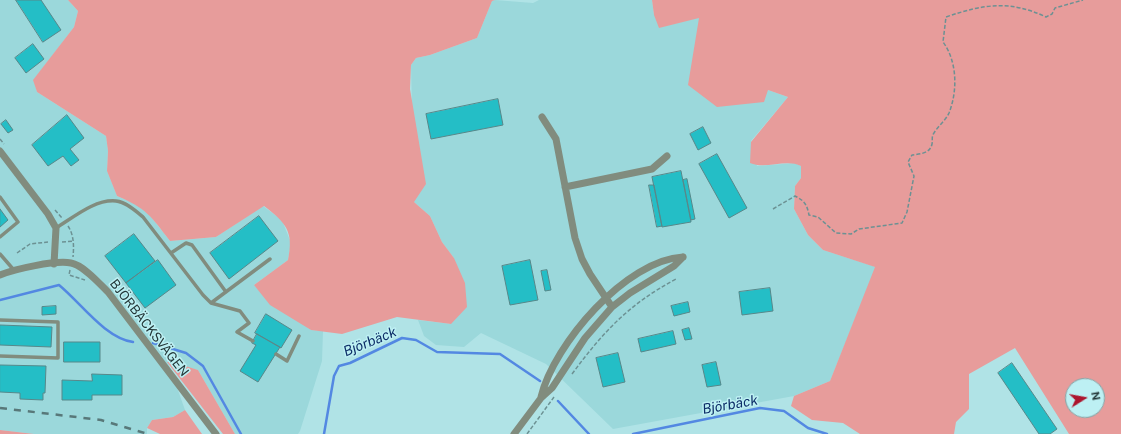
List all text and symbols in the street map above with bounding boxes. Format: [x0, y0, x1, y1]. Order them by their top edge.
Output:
street label: BJÖRBÄCKSVÄGEN [106, 276, 192, 380]
water label: Björbäck [341, 324, 399, 360]
north arrow [1065, 378, 1105, 418]
text: N [1089, 391, 1103, 401]
water label: Björbäck [701, 392, 759, 418]

